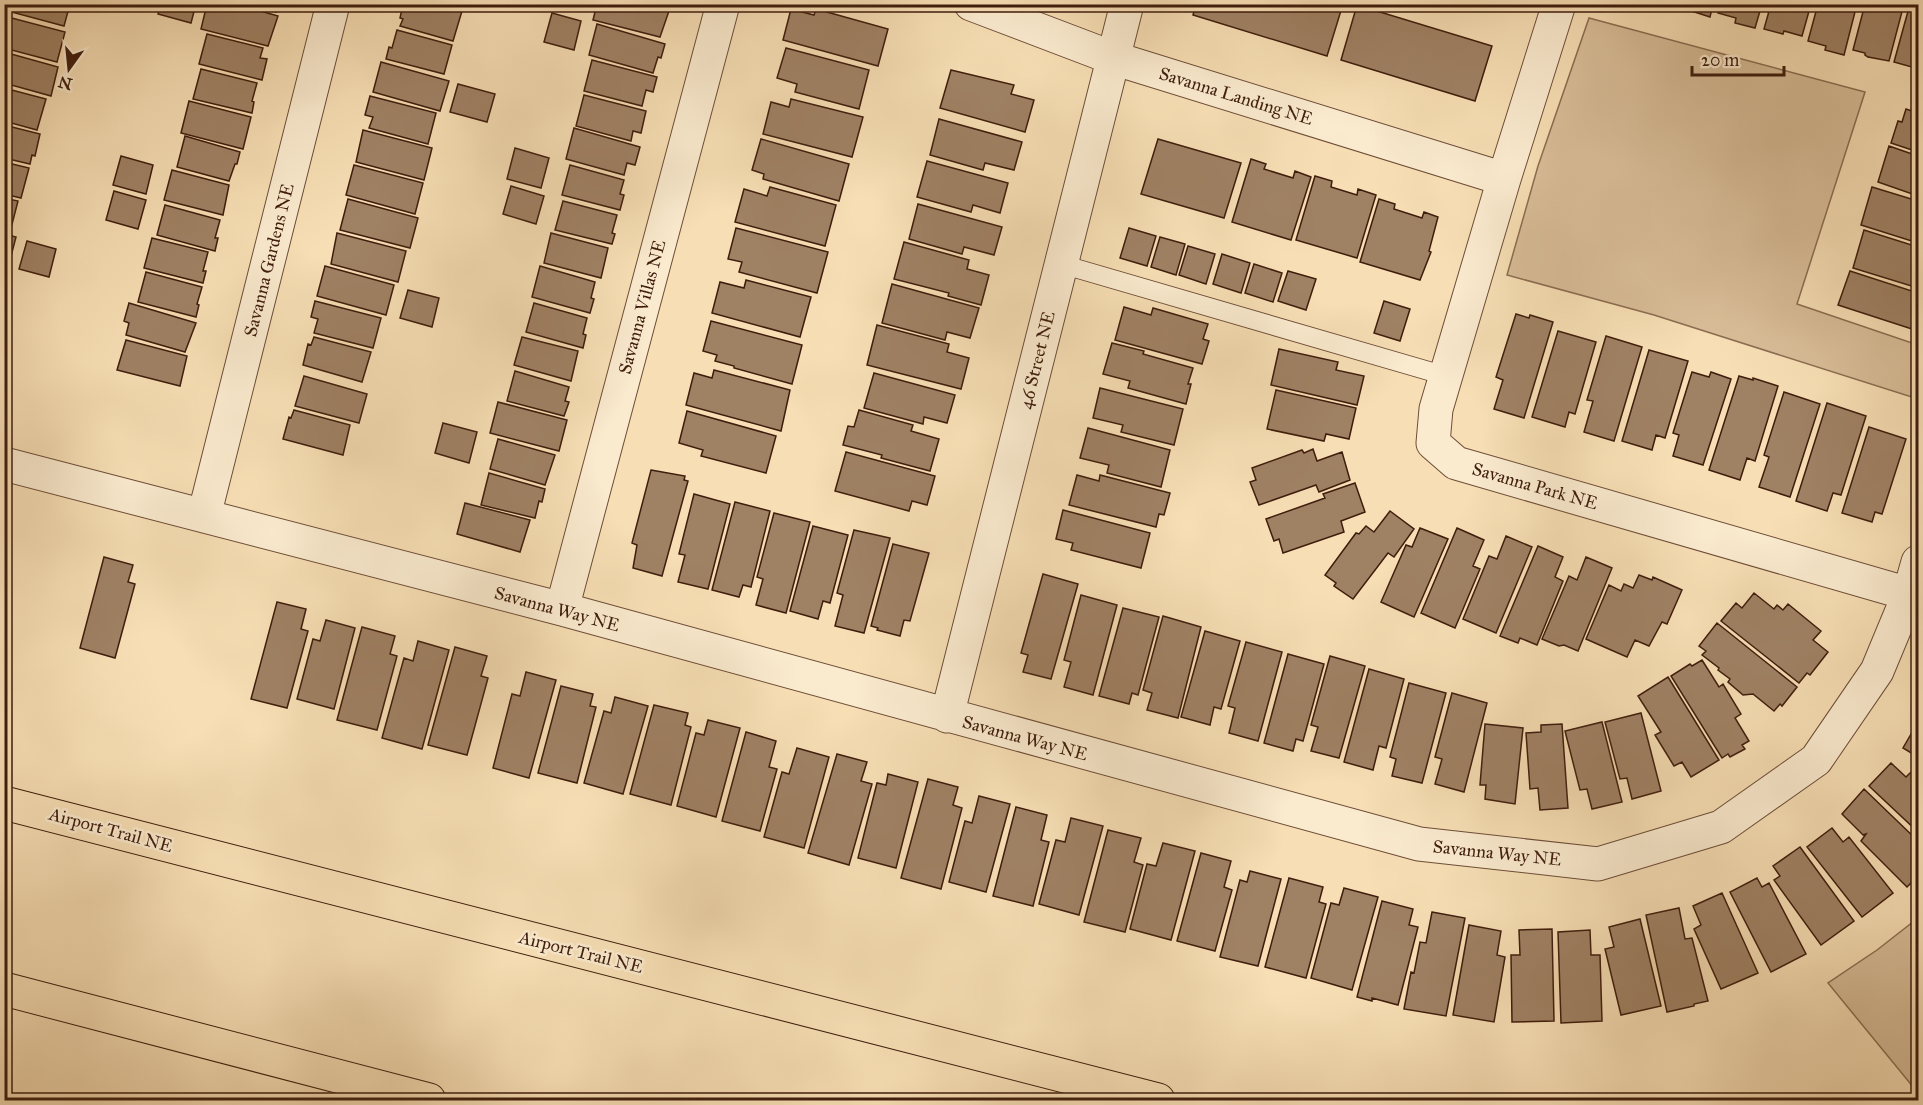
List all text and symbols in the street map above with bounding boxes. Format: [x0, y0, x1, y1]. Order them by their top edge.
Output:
north arrow [39, 39, 99, 99]
scale bar [1692, 39, 1784, 77]
text: 20 m [1701, 49, 1739, 71]
street label: Savanna Landing NE [1156, 62, 1316, 131]
text: N [56, 72, 74, 94]
street label: Savanna Gardens NE [239, 181, 299, 339]
street label: Savanna Villas NE [613, 237, 671, 377]
street label: 46 Street NE [1014, 309, 1060, 411]
street label: Savanna Park NE [1470, 458, 1600, 514]
street label: Savanna Way NE [492, 582, 622, 636]
street label: Savanna Way NE [960, 711, 1090, 765]
street label: Airport Trail NE [46, 803, 175, 857]
street label: Savanna Way NE [1432, 835, 1562, 871]
street label: Airport Trail NE [516, 926, 645, 978]

